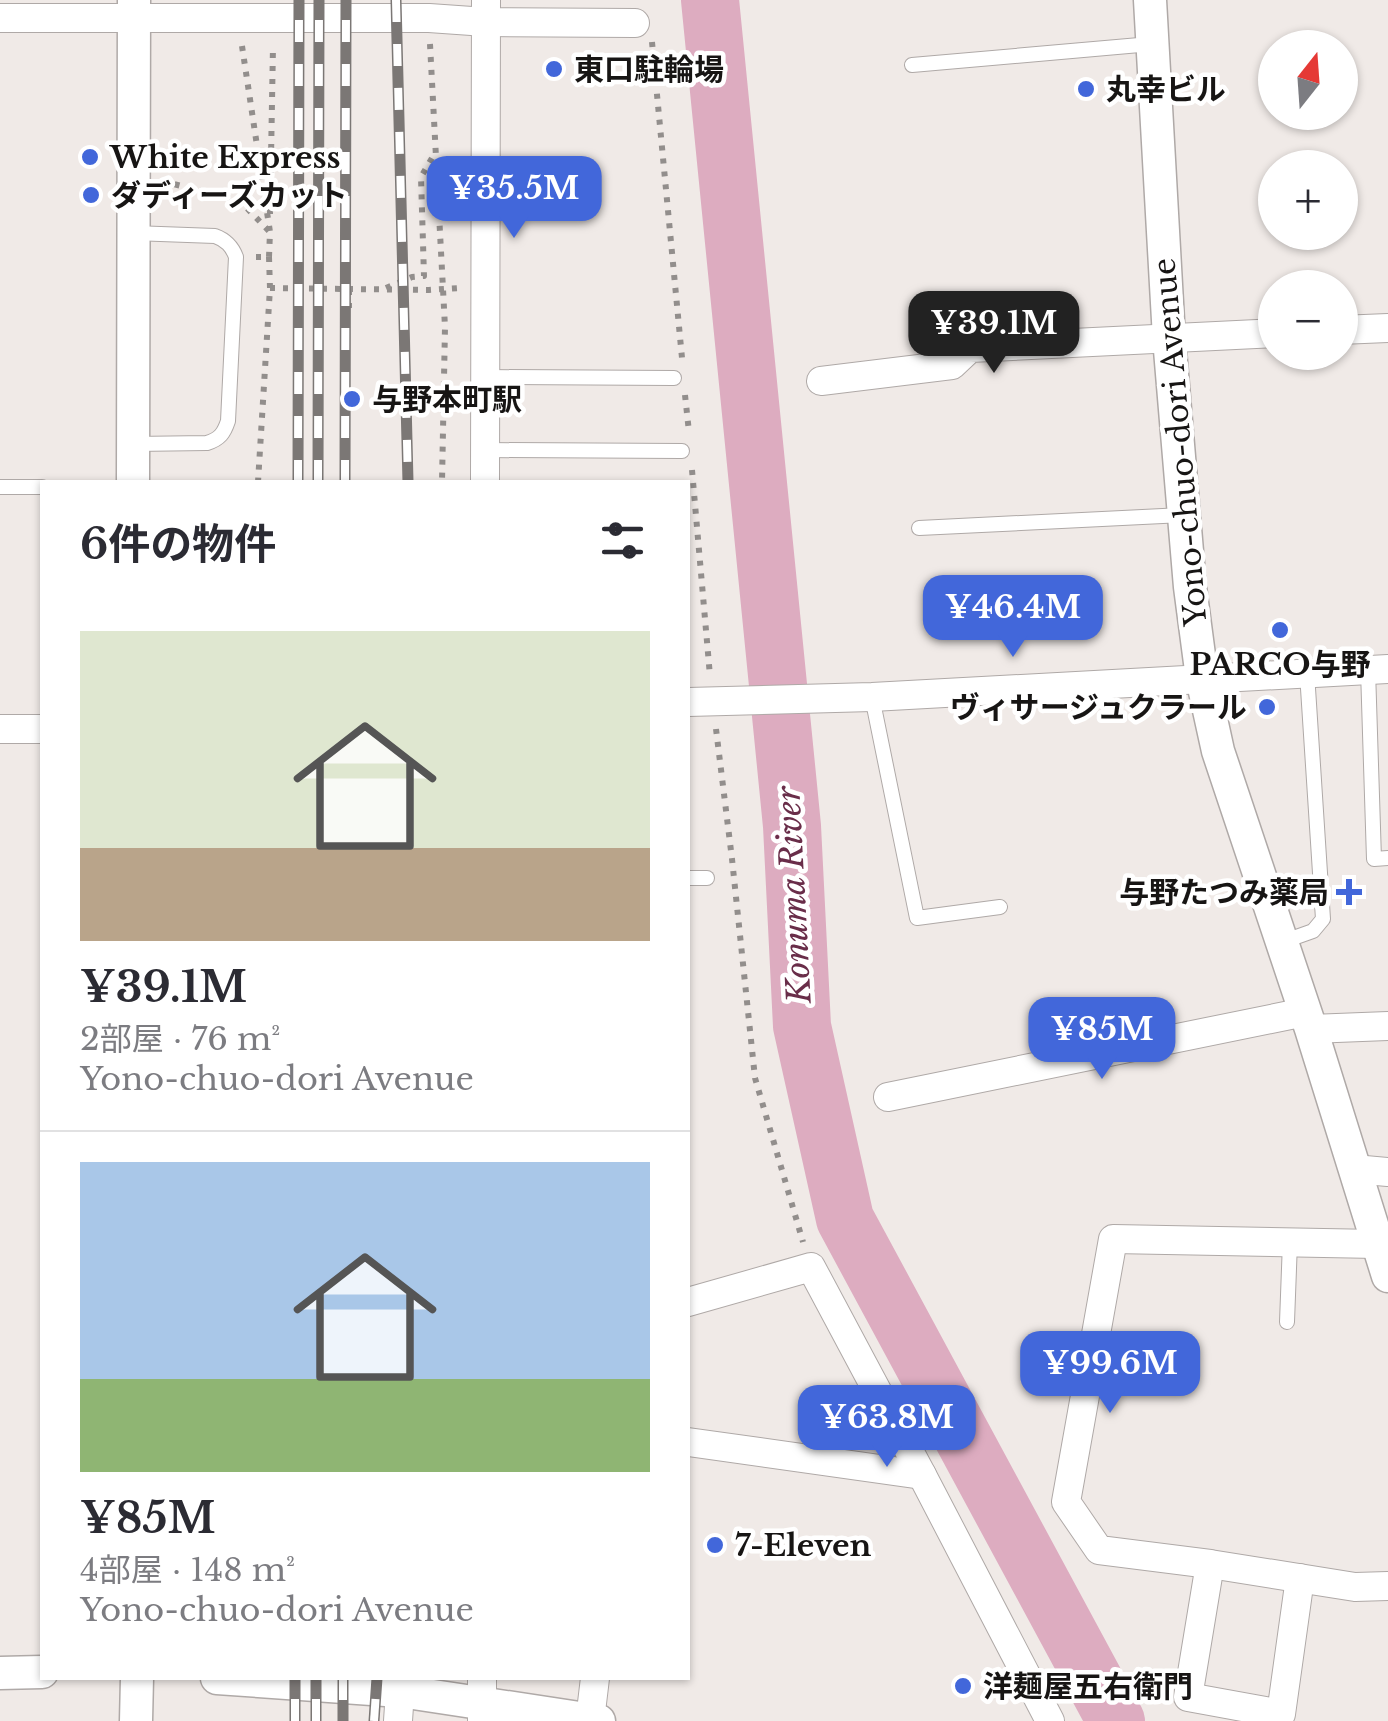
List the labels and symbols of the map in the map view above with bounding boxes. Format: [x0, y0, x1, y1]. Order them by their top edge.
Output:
north arrow [1258, 30, 1358, 130]
place label: 東口駐輪場 [574, 51, 724, 88]
marker: 東口駐輪場 [543, 58, 565, 80]
place label: 丸幸ビル [1106, 71, 1226, 108]
marker: 丸幸ビル [1075, 78, 1097, 100]
place label: White Express [109, 139, 340, 176]
marker: White Express [79, 146, 101, 168]
pin: ¥35.5M [433, 156, 595, 241]
place label: ダディーズカット [111, 177, 347, 214]
marker: ダディーズカット [80, 184, 102, 206]
street label: Yono-chuo-dori Avenue [1145, 257, 1215, 628]
pin: ¥39.1M [913, 291, 1075, 376]
place label: 与野本町駅 [372, 381, 522, 418]
marker: 与野本町駅 [341, 388, 363, 410]
pin: ¥46.4M [932, 575, 1094, 660]
marker: PARCO与野 [1269, 619, 1291, 641]
place label: PARCO与野 [1190, 646, 1370, 683]
place label: ヴィサージュクラール [950, 689, 1247, 726]
marker: ヴィサージュクラール [1256, 696, 1278, 718]
water label: Konuma River [768, 784, 820, 1006]
place label: 与野たつみ薬局 [1119, 874, 1329, 911]
marker: 与野たつみ薬局 [1338, 881, 1360, 903]
pin: ¥85M [1043, 997, 1161, 1082]
pin: ¥99.6M [1029, 1331, 1191, 1416]
pin: ¥63.8M [806, 1385, 968, 1470]
place label: 7-Eleven [735, 1527, 872, 1564]
marker: 7-Eleven [704, 1534, 726, 1556]
place label: 洋麺屋五右衛門 [983, 1668, 1193, 1705]
marker: 洋麺屋五右衛門 [952, 1675, 974, 1697]

